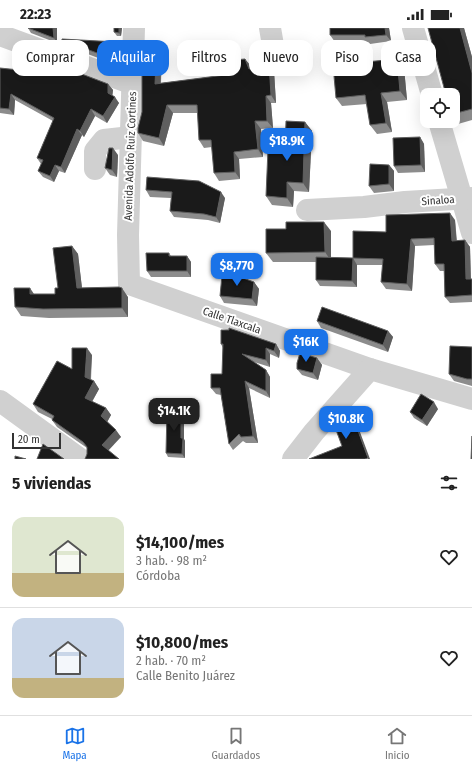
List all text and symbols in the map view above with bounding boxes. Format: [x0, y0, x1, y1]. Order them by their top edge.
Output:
text: 22:23 [20, 5, 51, 23]
chip: Comprar [12, 40, 89, 76]
chip: Alquilar [97, 40, 169, 76]
chip: Filtros [177, 40, 241, 76]
chip: Nuevo [249, 40, 313, 76]
chip: Piso [321, 40, 373, 76]
chip: Casa [381, 40, 436, 76]
map controls [420, 88, 460, 128]
button: locate [420, 88, 460, 128]
street label: Avenida Adolfo Ruiz Cortines [122, 91, 139, 221]
pin: $18.9K [254, 128, 320, 162]
text: $18.9K [269, 133, 305, 148]
street label: Sinaloa [421, 193, 455, 208]
pin: $8,770 [204, 253, 270, 287]
text: $8,770 [220, 258, 254, 273]
street label: Calle Tlaxcala [201, 304, 263, 336]
pin: $16K [282, 329, 330, 363]
text: $16K [293, 334, 319, 349]
pin: $14.1K [141, 398, 207, 432]
text: $14.1K [158, 403, 190, 418]
pin: $10.8K [313, 406, 379, 440]
text: $10.8K [328, 411, 364, 426]
scale bar [12, 431, 61, 450]
text: 20 m [18, 433, 40, 446]
icon: filters [438, 472, 460, 494]
text: 5 viviendas [12, 473, 91, 494]
text: $14,100/mes [136, 532, 224, 553]
icon: home [44, 533, 92, 581]
icon: heart [438, 546, 460, 568]
text: 3 hab. · 98 m² [136, 553, 207, 568]
text: Córdoba [136, 568, 180, 583]
text: $10,800/mes [136, 632, 228, 653]
icon: home [44, 634, 92, 682]
icon: heart [438, 647, 460, 669]
text: 2 hab. · 70 m² [136, 653, 206, 668]
text: Calle Benito Juárez [136, 668, 235, 683]
tab: Mapa [62, 725, 87, 762]
tab: Guardados [211, 725, 260, 762]
tab: Inicio [385, 725, 410, 762]

